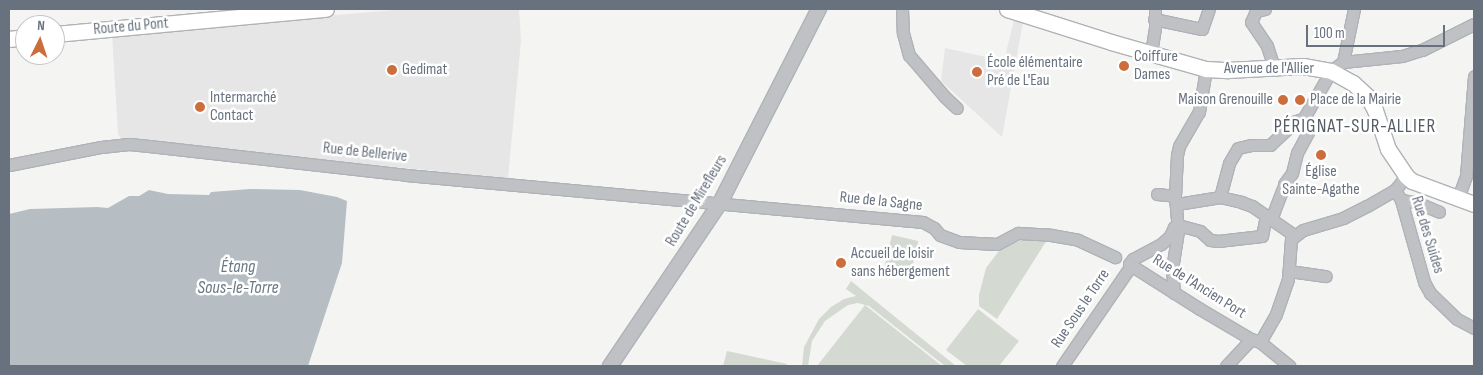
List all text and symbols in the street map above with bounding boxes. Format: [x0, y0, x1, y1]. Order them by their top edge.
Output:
street label: Route du Pont [93, 14, 169, 40]
north arrow [15, 15, 65, 65]
scale bar [1308, 15, 1447, 47]
text: N [37, 17, 45, 34]
text: 100 m [1314, 24, 1345, 43]
place label: Coiffure Dames [1134, 47, 1178, 85]
place label: École élémentaire Pré de L'Eau [987, 53, 1083, 91]
street label: Avenue de l'Allier [1224, 59, 1314, 79]
place label: Gedimat [402, 60, 447, 80]
marker: Coiffure Dames [1118, 60, 1130, 72]
marker: Gedimat [386, 64, 398, 76]
marker: École élémentaire Pré de L'Eau [971, 66, 983, 78]
place label: Intermarché Contact [210, 88, 276, 126]
place label: Maison Grenouille [1178, 90, 1273, 110]
place label: Place de la Mairie [1310, 90, 1401, 110]
marker: Maison Grenouille [1277, 94, 1289, 106]
marker: Place de la Mairie [1294, 94, 1306, 106]
marker: Intermarché Contact [194, 101, 206, 113]
district label: PÉRIGNAT-SUR-ALLIER [1271, 116, 1439, 138]
street label: Rue de Bellerive [322, 139, 408, 167]
marker: Église Sainte-Agathe [1315, 149, 1327, 161]
street label: Route de Mirefleurs [662, 152, 732, 250]
place label: Église Sainte-Agathe [1282, 162, 1360, 200]
street label: Rue de la Sagne [839, 188, 923, 216]
street label: Rue des Suides [1406, 194, 1448, 276]
place label: Accueil de loisir sans hébergement [851, 244, 950, 282]
street label: Rue de l'Ancien Port [1149, 251, 1249, 323]
water label: Étang Sous-le-Torre [197, 257, 279, 300]
marker: Accueil de loisir sans hébergement [835, 257, 847, 269]
street label: Rue Sous le Torre [1048, 266, 1114, 352]

